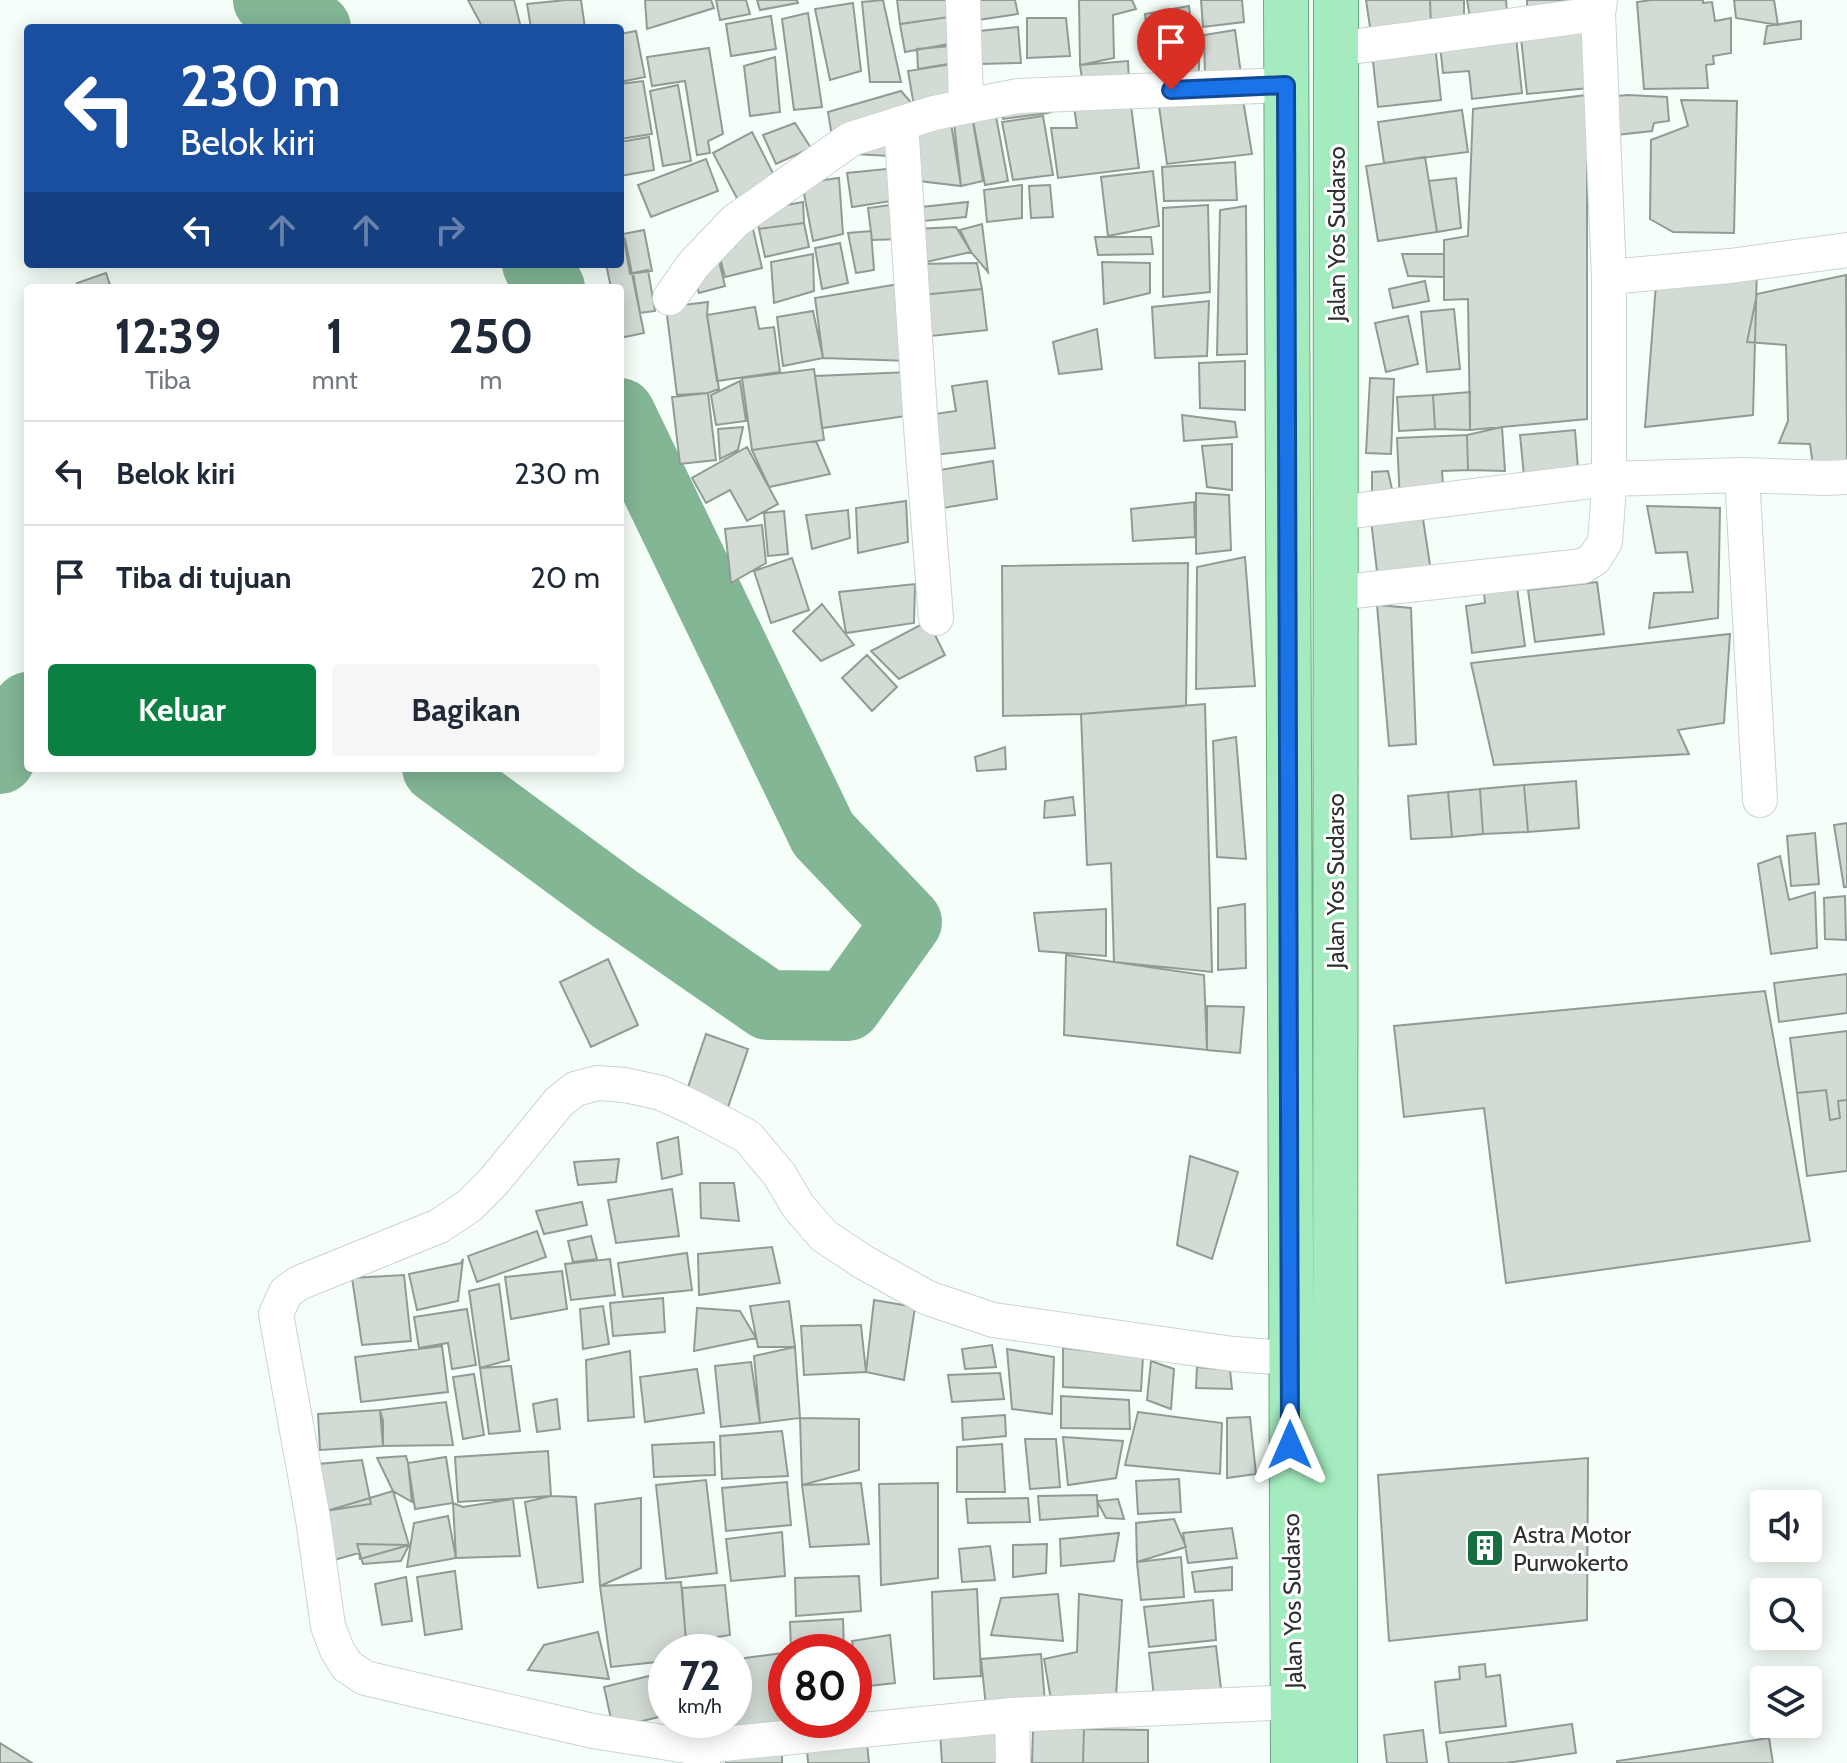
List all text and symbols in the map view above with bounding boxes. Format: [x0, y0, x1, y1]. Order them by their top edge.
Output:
pin [1137, 8, 1205, 90]
icon: arrive [1149, 20, 1193, 64]
text: 230 m [180, 52, 341, 120]
icon: left [48, 56, 152, 160]
text: Belok kiri [180, 120, 315, 164]
street label: Jalan Yos Sudarso [1322, 146, 1351, 323]
icon: left [176, 208, 220, 252]
icon: ahead [260, 208, 304, 252]
icon: ahead [344, 208, 388, 252]
icon: right [428, 208, 472, 252]
text: 12:39 [115, 307, 221, 365]
text: 1 [326, 307, 344, 365]
text: 250 [448, 307, 533, 365]
text: Tiba [145, 364, 191, 396]
text: mnt [312, 364, 358, 396]
text: m [479, 364, 502, 396]
icon: left [48, 451, 92, 495]
text: Belok kiri [116, 455, 235, 492]
text: 230 m [514, 455, 600, 492]
icon: arrive [48, 555, 92, 599]
text: Tiba di tujuan [116, 559, 292, 596]
text: 20 m [530, 559, 600, 596]
button: Keluar [48, 664, 316, 756]
button: Bagikan [332, 664, 600, 756]
street label: Jalan Yos Sudarso [1321, 793, 1350, 970]
position arrow [1248, 1403, 1332, 1487]
map controls [1750, 1490, 1822, 1738]
button: sound [1750, 1490, 1822, 1562]
street label: Jalan Yos Sudarso [1276, 1513, 1308, 1690]
place label: Astra Motor Purwokerto [1513, 1520, 1632, 1577]
building icon: Astra Motor Purwokerto [1464, 1527, 1506, 1569]
button: search [1750, 1578, 1822, 1650]
speed limit sign: 80 [768, 1634, 872, 1738]
text: 72 [679, 1651, 721, 1700]
button: layers [1750, 1666, 1822, 1738]
text: km/h [678, 1694, 722, 1718]

